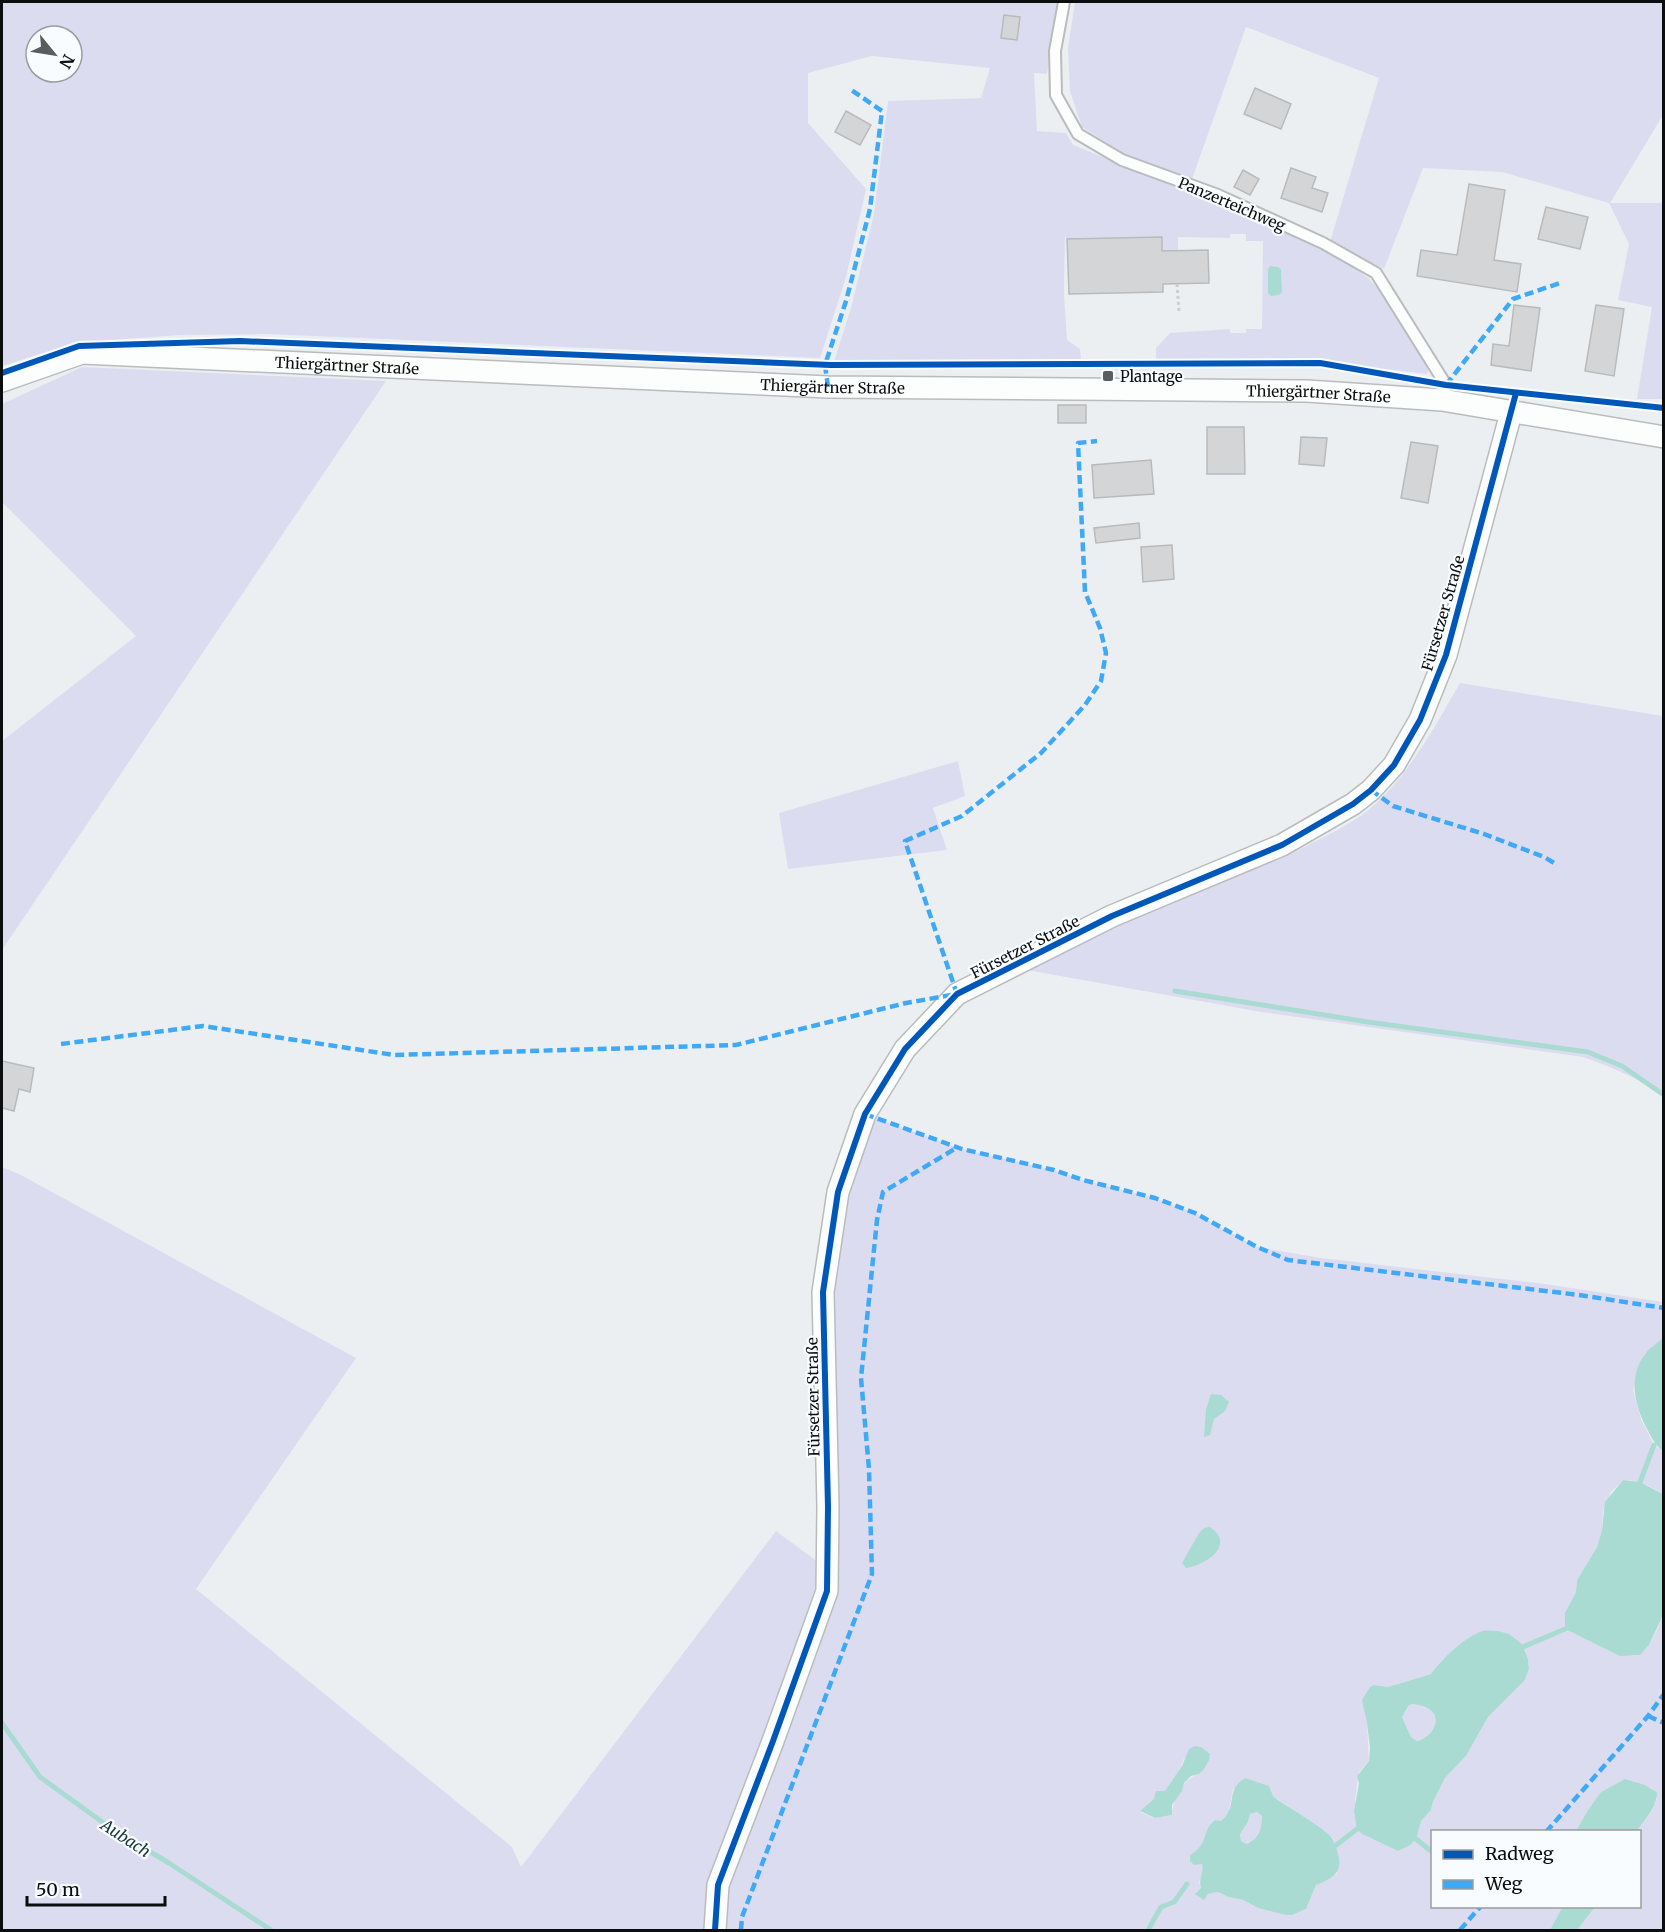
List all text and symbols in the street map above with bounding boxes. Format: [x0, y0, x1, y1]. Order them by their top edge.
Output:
north arrow [24, 24, 84, 84]
text: N [55, 51, 79, 72]
street label: Panzerteichweg [1175, 173, 1289, 235]
street label: Thiergärtner Straße [274, 352, 420, 378]
place label: Plantage [1120, 367, 1183, 386]
marker: Plantage [1101, 369, 1115, 383]
street label: Thiergärtner Straße [760, 374, 905, 397]
street label: Thiergärtner Straße [1246, 381, 1391, 406]
street label: Fürsetzer Straße [1417, 553, 1469, 673]
street label: Fürsetzer Straße [968, 911, 1083, 983]
street label: Fürsetzer Straße [802, 1337, 824, 1457]
water label: Aubach [96, 1814, 154, 1861]
legend [1431, 1830, 1641, 1908]
text: Radweg [1485, 1842, 1554, 1865]
scale bar [27, 1869, 165, 1907]
text: Weg [1484, 1872, 1523, 1895]
text: 50 m [36, 1878, 80, 1901]

